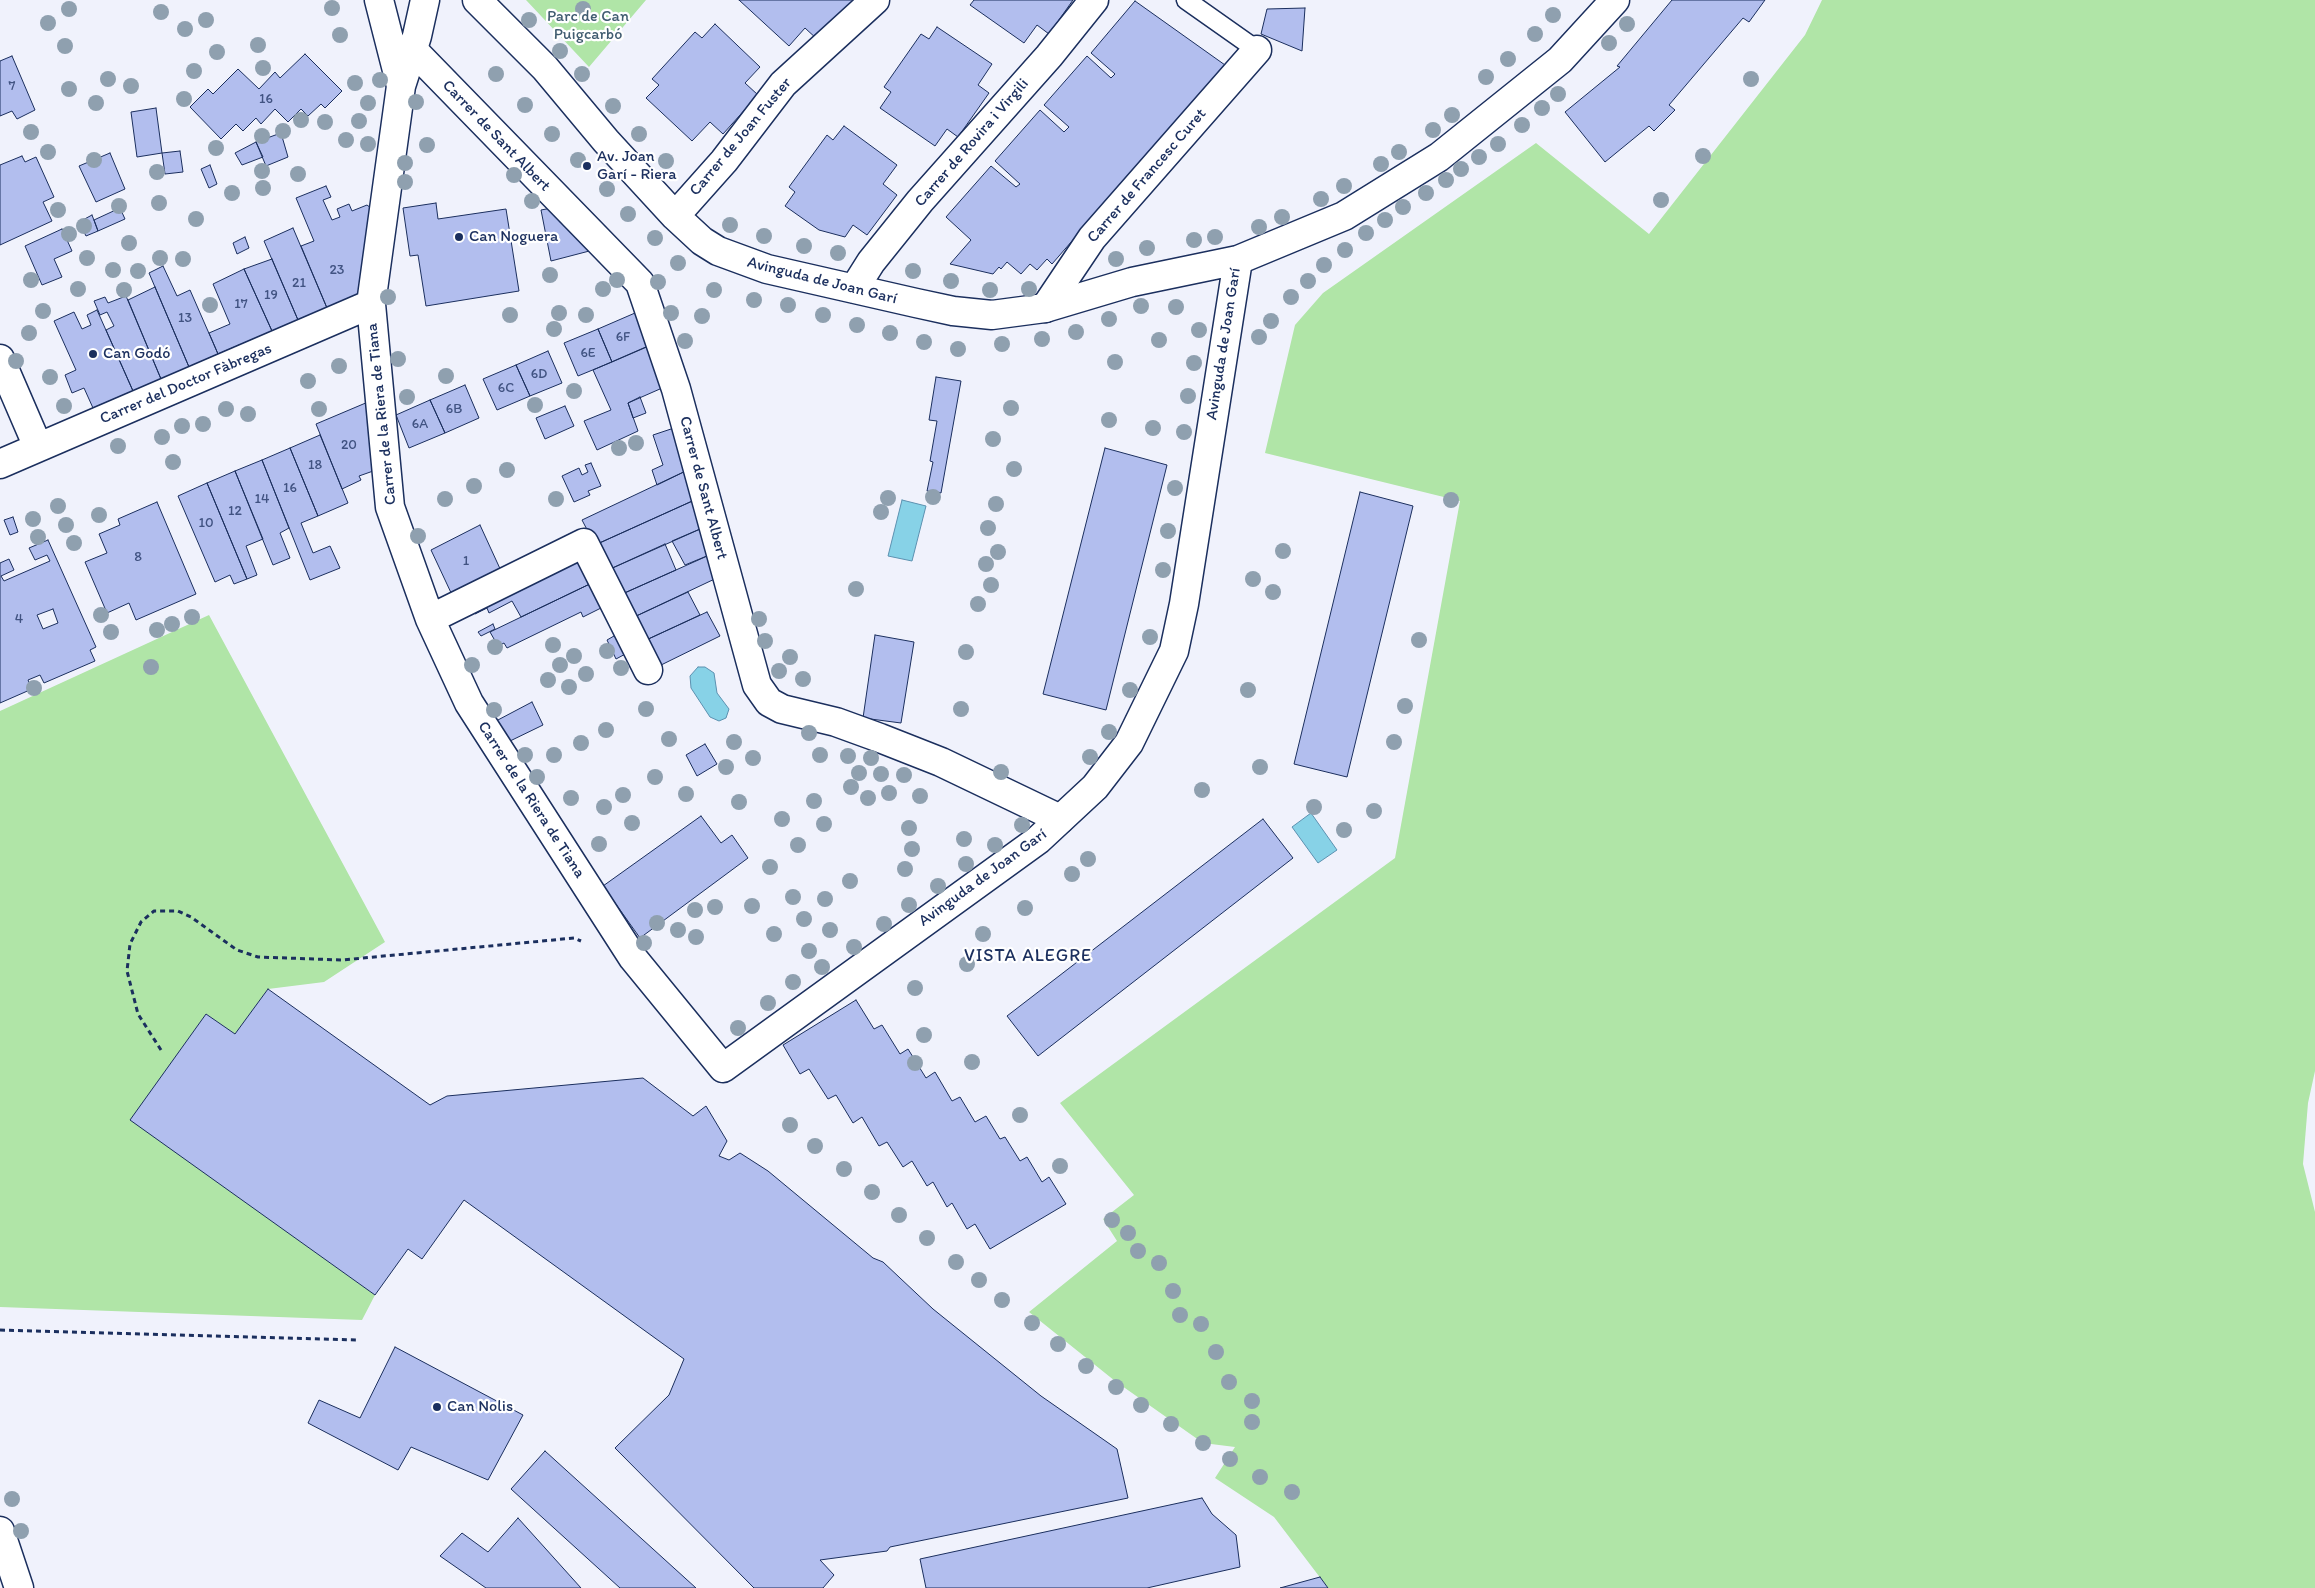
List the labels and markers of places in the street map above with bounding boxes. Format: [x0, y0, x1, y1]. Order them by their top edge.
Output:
place label: Av. Joan Garí - Riera [597, 147, 676, 185]
marker: Av. Joan Garí - Riera [581, 160, 593, 172]
place label: Can Noguera [469, 227, 558, 247]
marker: Can Noguera [453, 231, 465, 243]
place label: Can Godó [103, 344, 171, 364]
marker: Can Godó [87, 348, 99, 360]
place label: Can Nolis [447, 1397, 513, 1417]
marker: Can Nolis [431, 1401, 443, 1413]

